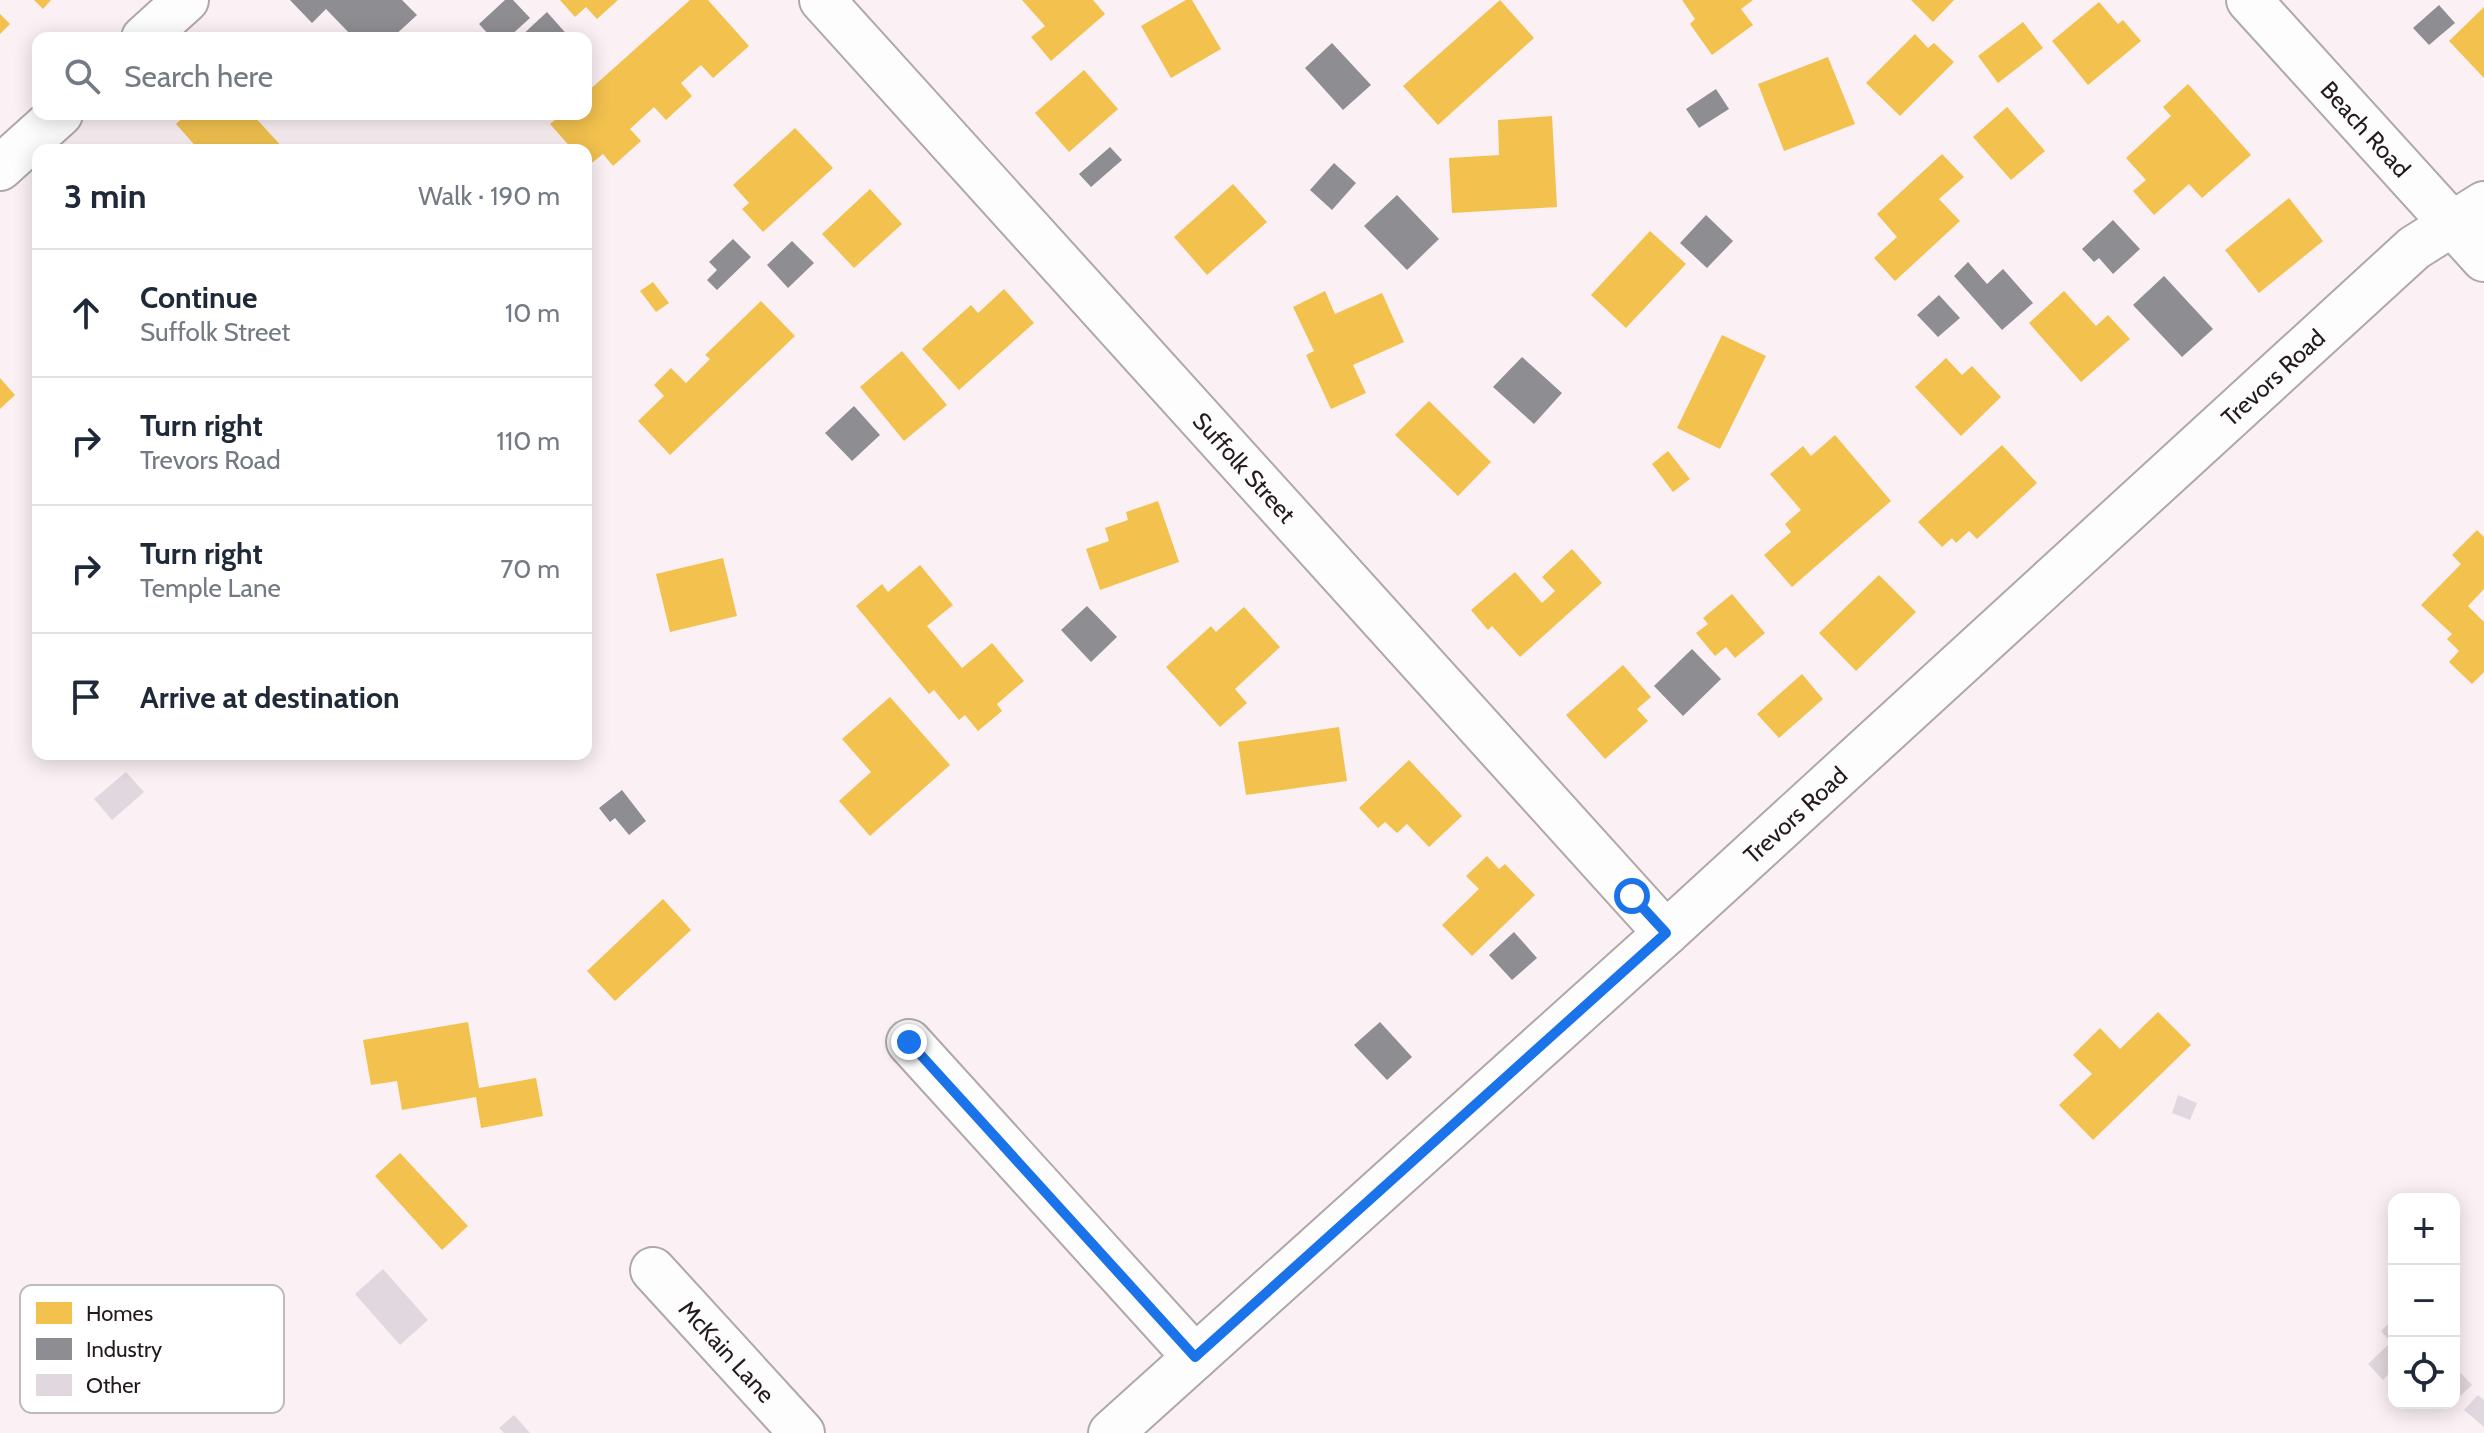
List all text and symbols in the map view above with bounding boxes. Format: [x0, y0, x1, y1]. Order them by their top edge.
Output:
search box [32, 32, 592, 120]
icon: search [60, 54, 104, 98]
text: Search here [124, 58, 273, 95]
street label: Beach Road [2315, 75, 2417, 183]
text: 3 min [64, 175, 146, 217]
text: Walk · 190 m [418, 180, 560, 212]
text: Continue [140, 279, 257, 316]
icon: ahead [64, 291, 108, 335]
text: 10 m [505, 297, 560, 329]
text: Suffolk Street [140, 316, 290, 348]
street label: Trevors Road [2215, 323, 2331, 432]
street label: Suffolk Street [1187, 406, 1302, 528]
text: Turn right [140, 407, 263, 444]
icon: right [64, 419, 108, 463]
text: 110 m [496, 425, 560, 457]
text: Trevors Road [140, 444, 281, 476]
text: Turn right [140, 535, 263, 572]
icon: right [64, 547, 108, 591]
text: 70 m [500, 553, 560, 585]
text: Temple Lane [140, 572, 281, 604]
icon: arrive [64, 675, 108, 719]
text: Arrive at destination [140, 679, 400, 716]
street label: Trevors Road [1737, 760, 1853, 869]
route start [1614, 878, 1650, 914]
route end [891, 1024, 927, 1060]
map controls [2388, 1193, 2460, 1409]
button: + [2388, 1193, 2460, 1265]
button: − [2388, 1265, 2460, 1337]
legend [20, 1285, 284, 1413]
street label: McKain Lane [673, 1294, 781, 1408]
text: Homes [86, 1300, 153, 1327]
text: Industry [86, 1336, 162, 1363]
button: locate [2388, 1337, 2460, 1409]
text: Other [86, 1372, 141, 1399]

